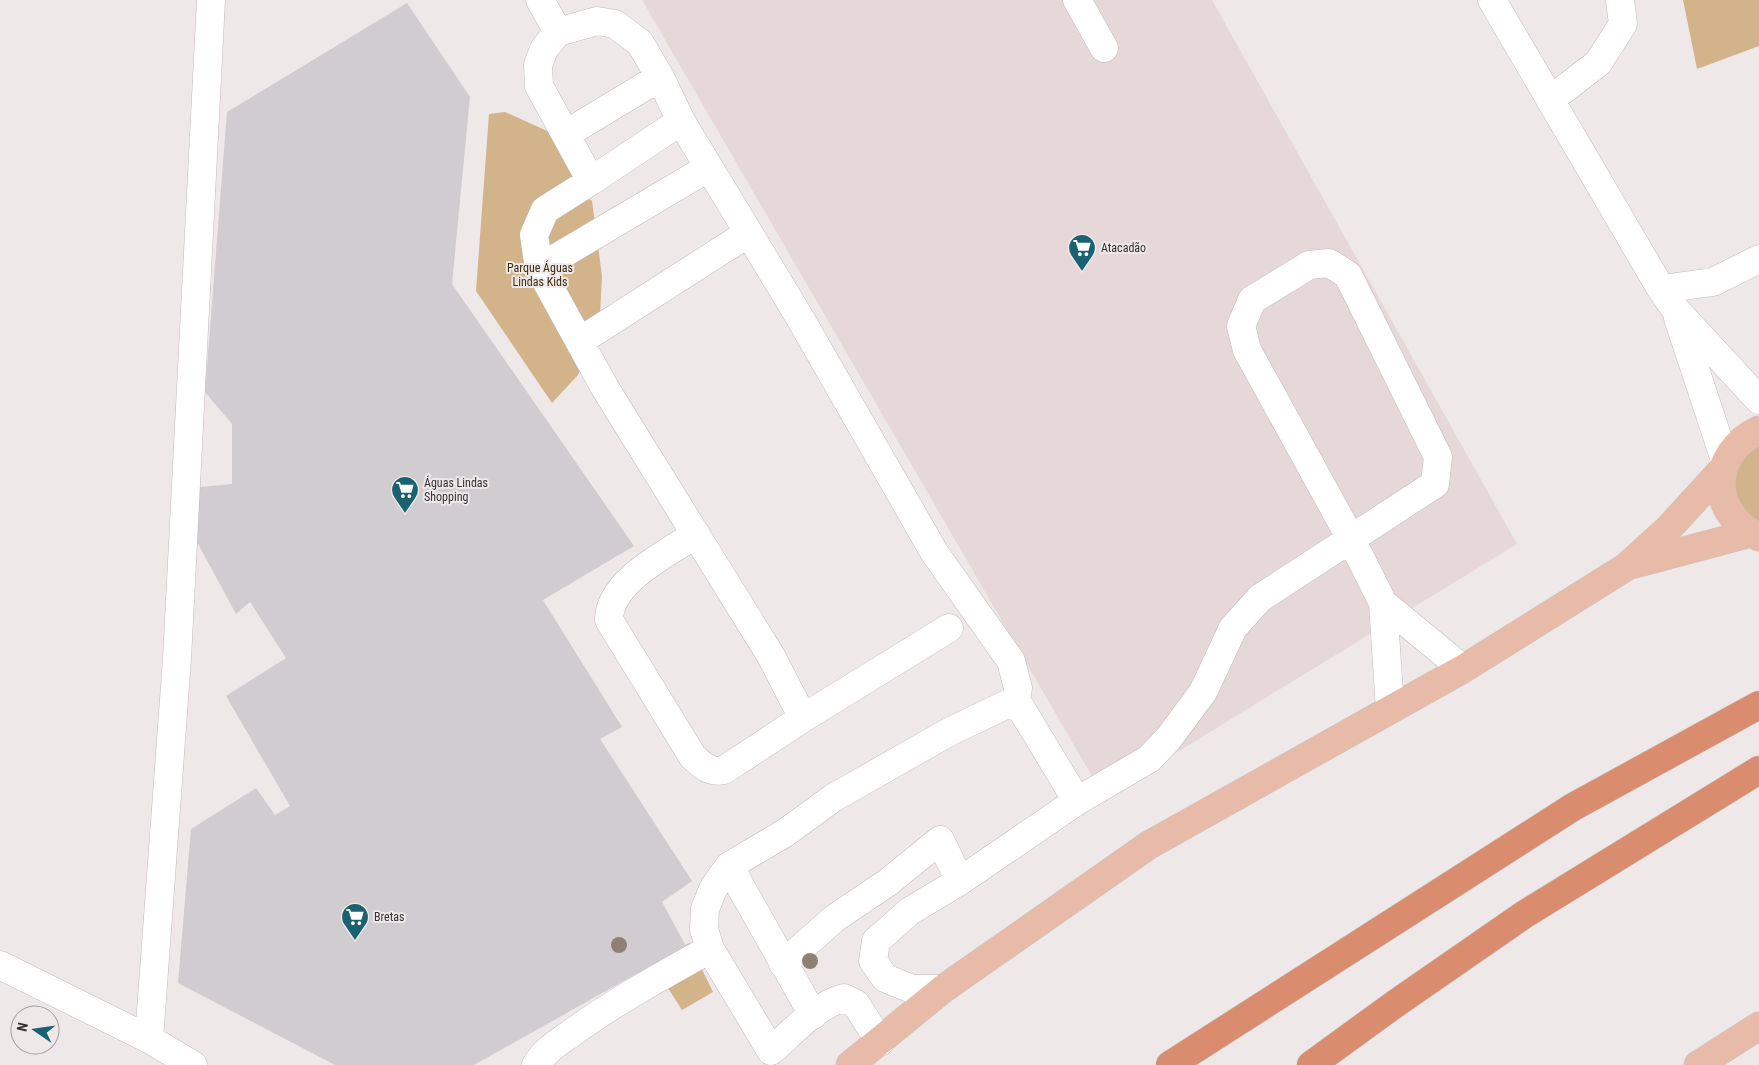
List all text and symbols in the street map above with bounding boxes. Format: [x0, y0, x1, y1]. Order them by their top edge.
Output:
supermarket icon: Atacadão [1067, 233, 1097, 272]
place label: Atacadão [1101, 241, 1146, 255]
park label: Parque Águas Lindas Kids [507, 260, 573, 289]
supermarket icon: Águas Lindas Shopping [390, 475, 420, 514]
place label: Águas Lindas Shopping [424, 475, 488, 504]
supermarket icon: Bretas [340, 902, 370, 941]
place label: Bretas [374, 910, 405, 924]
north arrow [10, 1005, 60, 1055]
text: N [14, 1021, 31, 1033]

